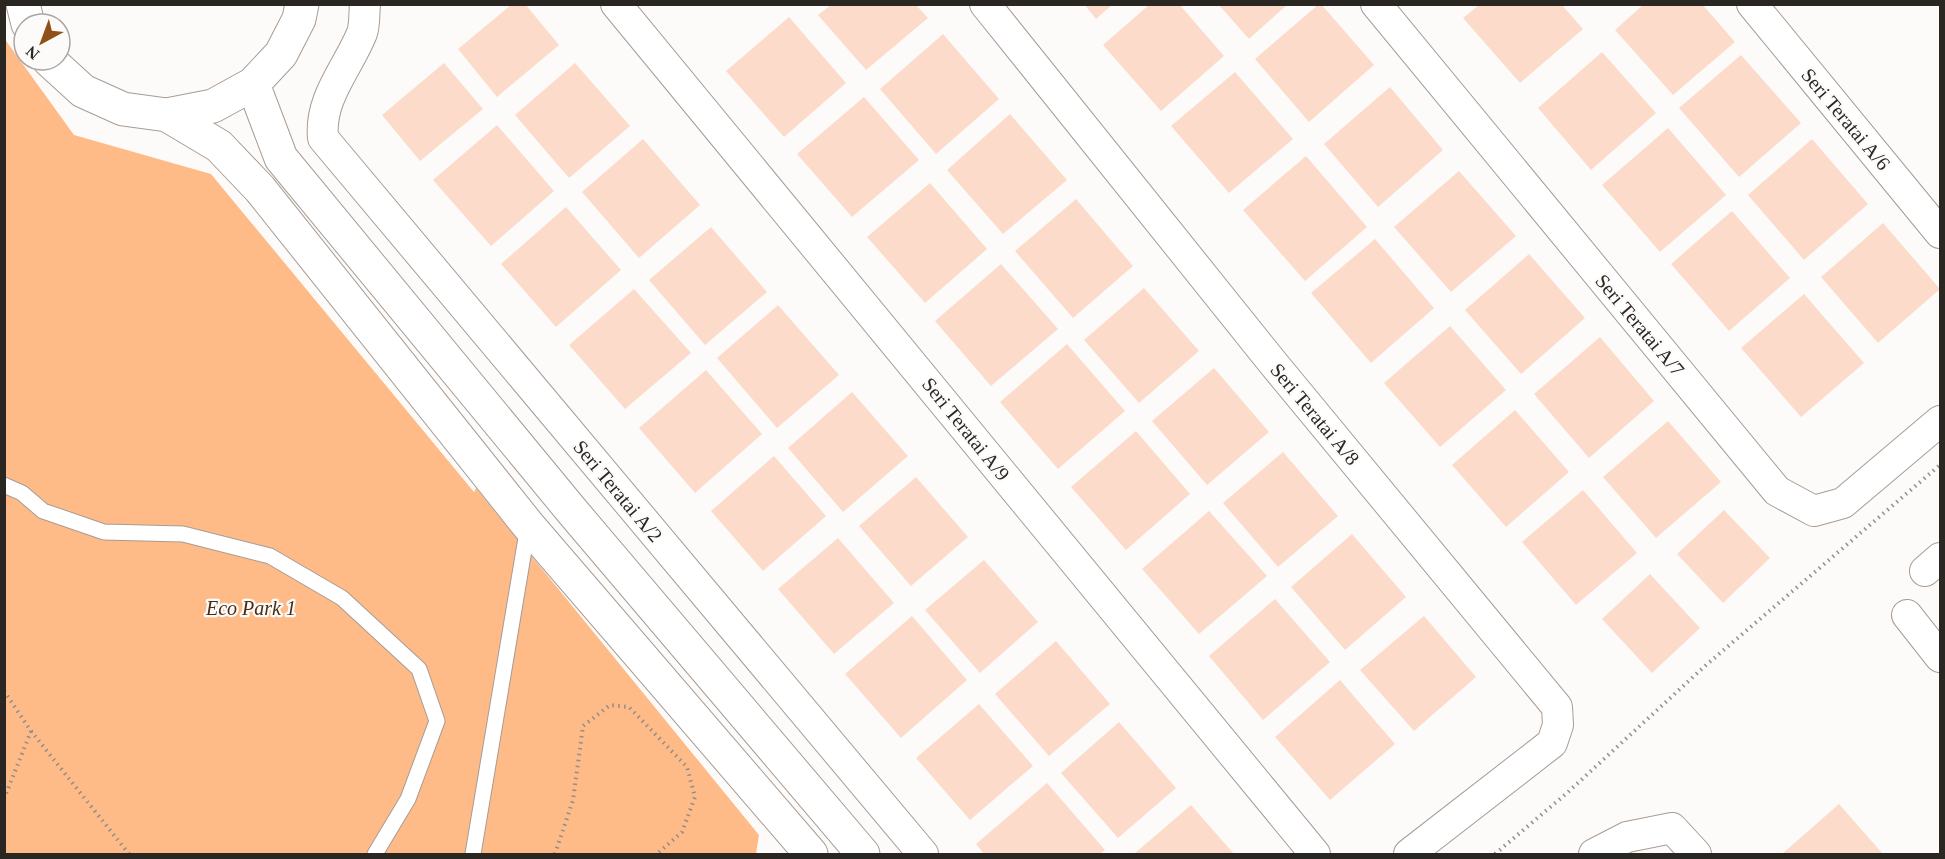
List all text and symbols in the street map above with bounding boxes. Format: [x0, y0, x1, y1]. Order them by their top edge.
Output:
north arrow [12, 12, 72, 72]
text: N [22, 42, 42, 63]
street label: Seri Teratai A/6 [1797, 64, 1895, 174]
street label: Seri Teratai A/7 [1591, 270, 1689, 380]
street label: Seri Teratai A/8 [1266, 359, 1364, 469]
street label: Seri Teratai A/9 [918, 373, 1014, 485]
street label: Seri Teratai A/2 [569, 436, 667, 546]
park label: Eco Park 1 [205, 597, 296, 619]

